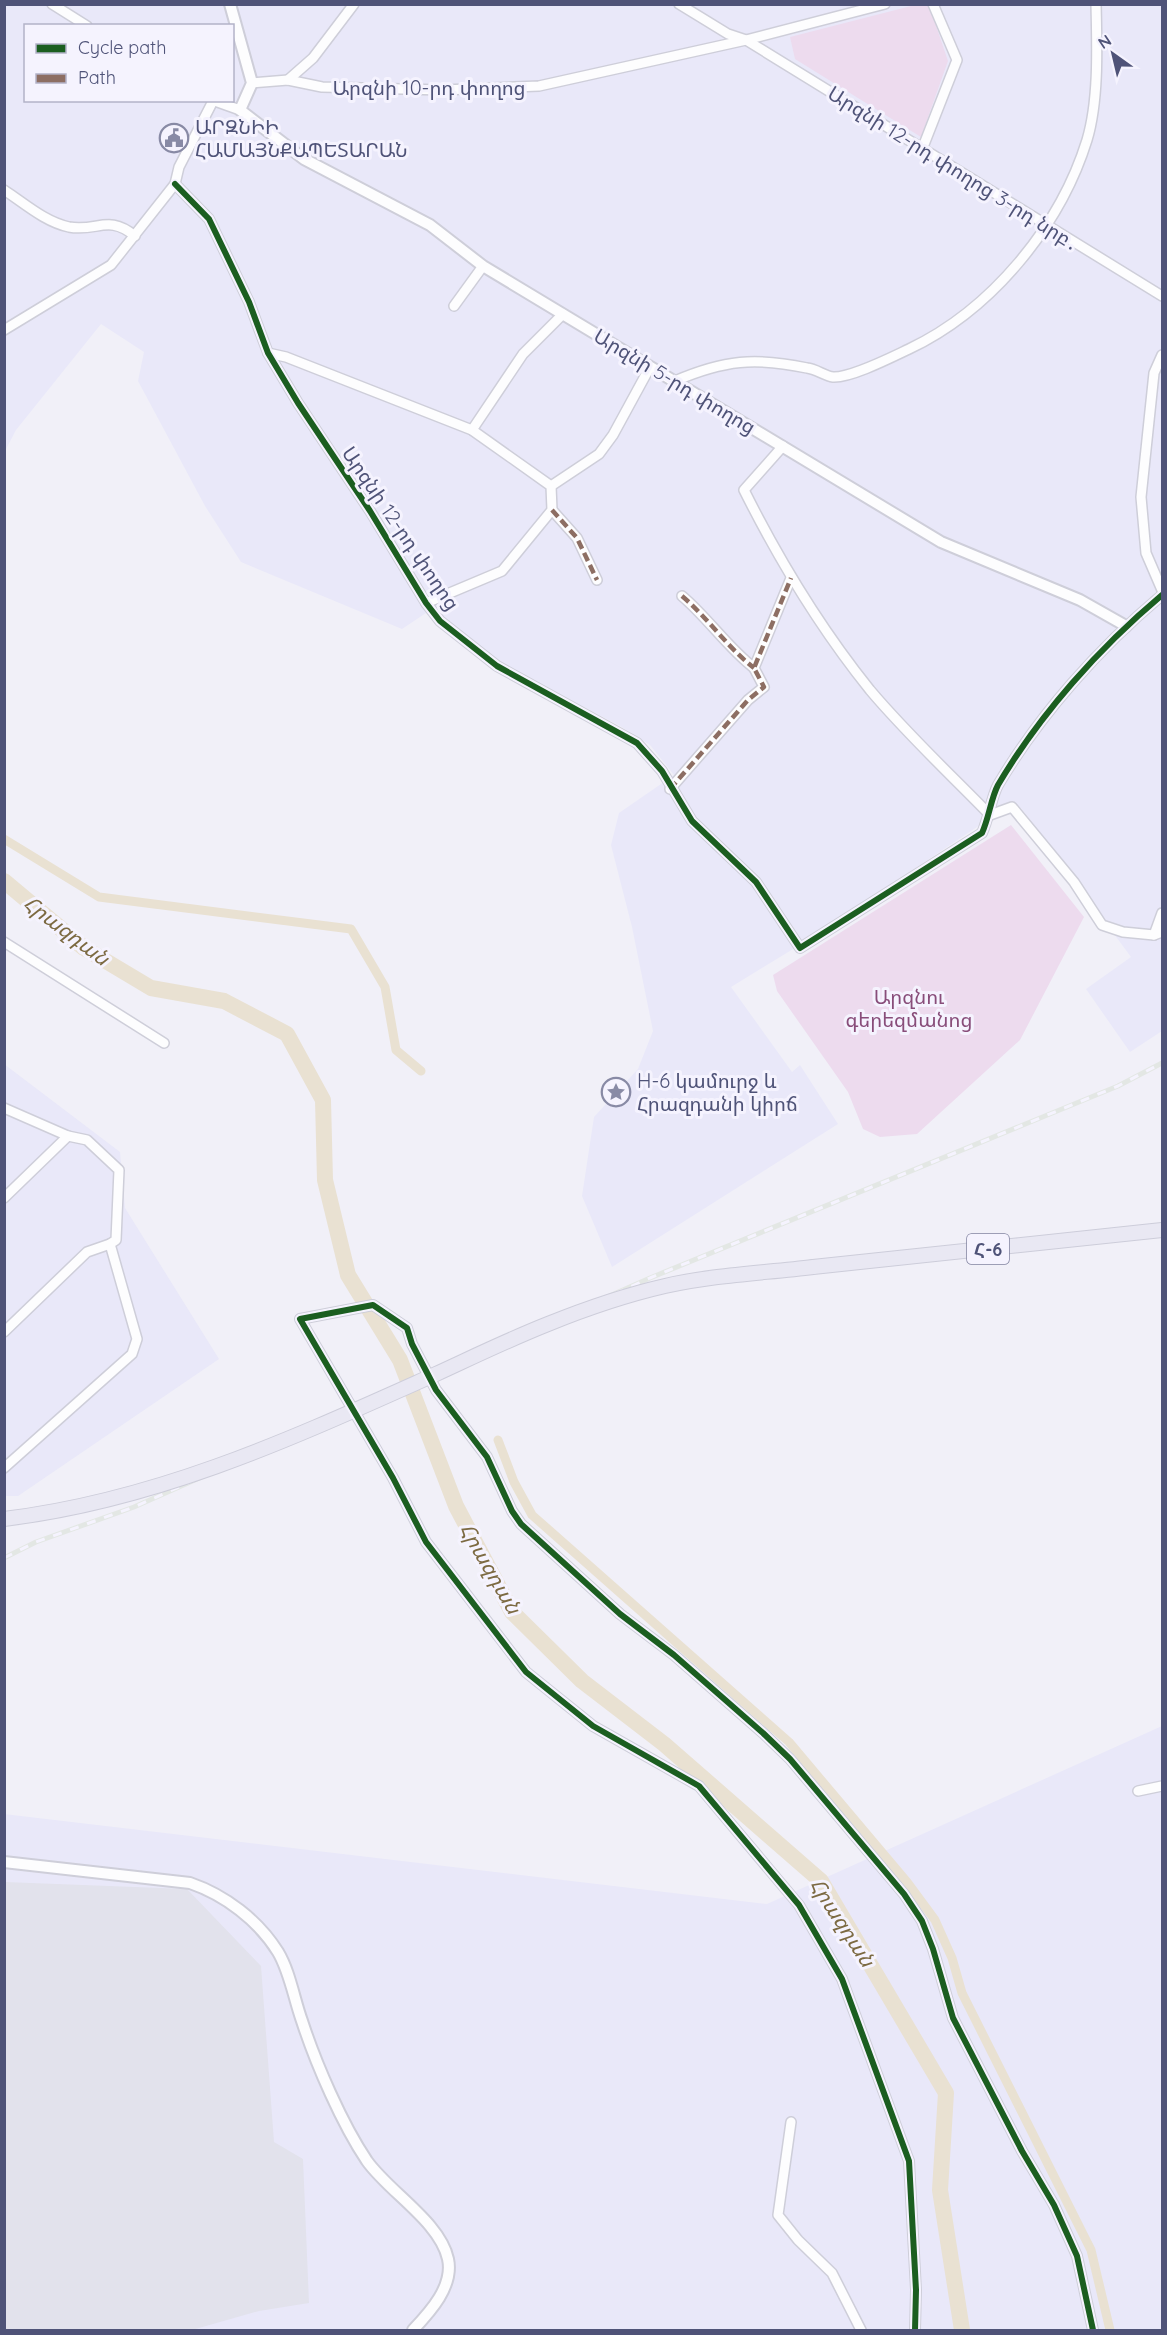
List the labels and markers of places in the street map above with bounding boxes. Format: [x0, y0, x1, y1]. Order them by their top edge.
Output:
place label: ԱՐԶՆԻԻ ՀԱՄԱՅՆՔԱՊԵՏԱՐԱՆ [195, 114, 407, 162]
public building icon: ԱՐԶՆԻԻ ՀԱՄԱՅՆՔԱՊԵՏԱՐԱՆ [158, 122, 190, 154]
place label: H-6 կամուրջ և Հրազդանի կիրճ [637, 1068, 797, 1116]
place icon: H-6 կամուրջ և Հրազդանի կիրճ [600, 1076, 632, 1108]

